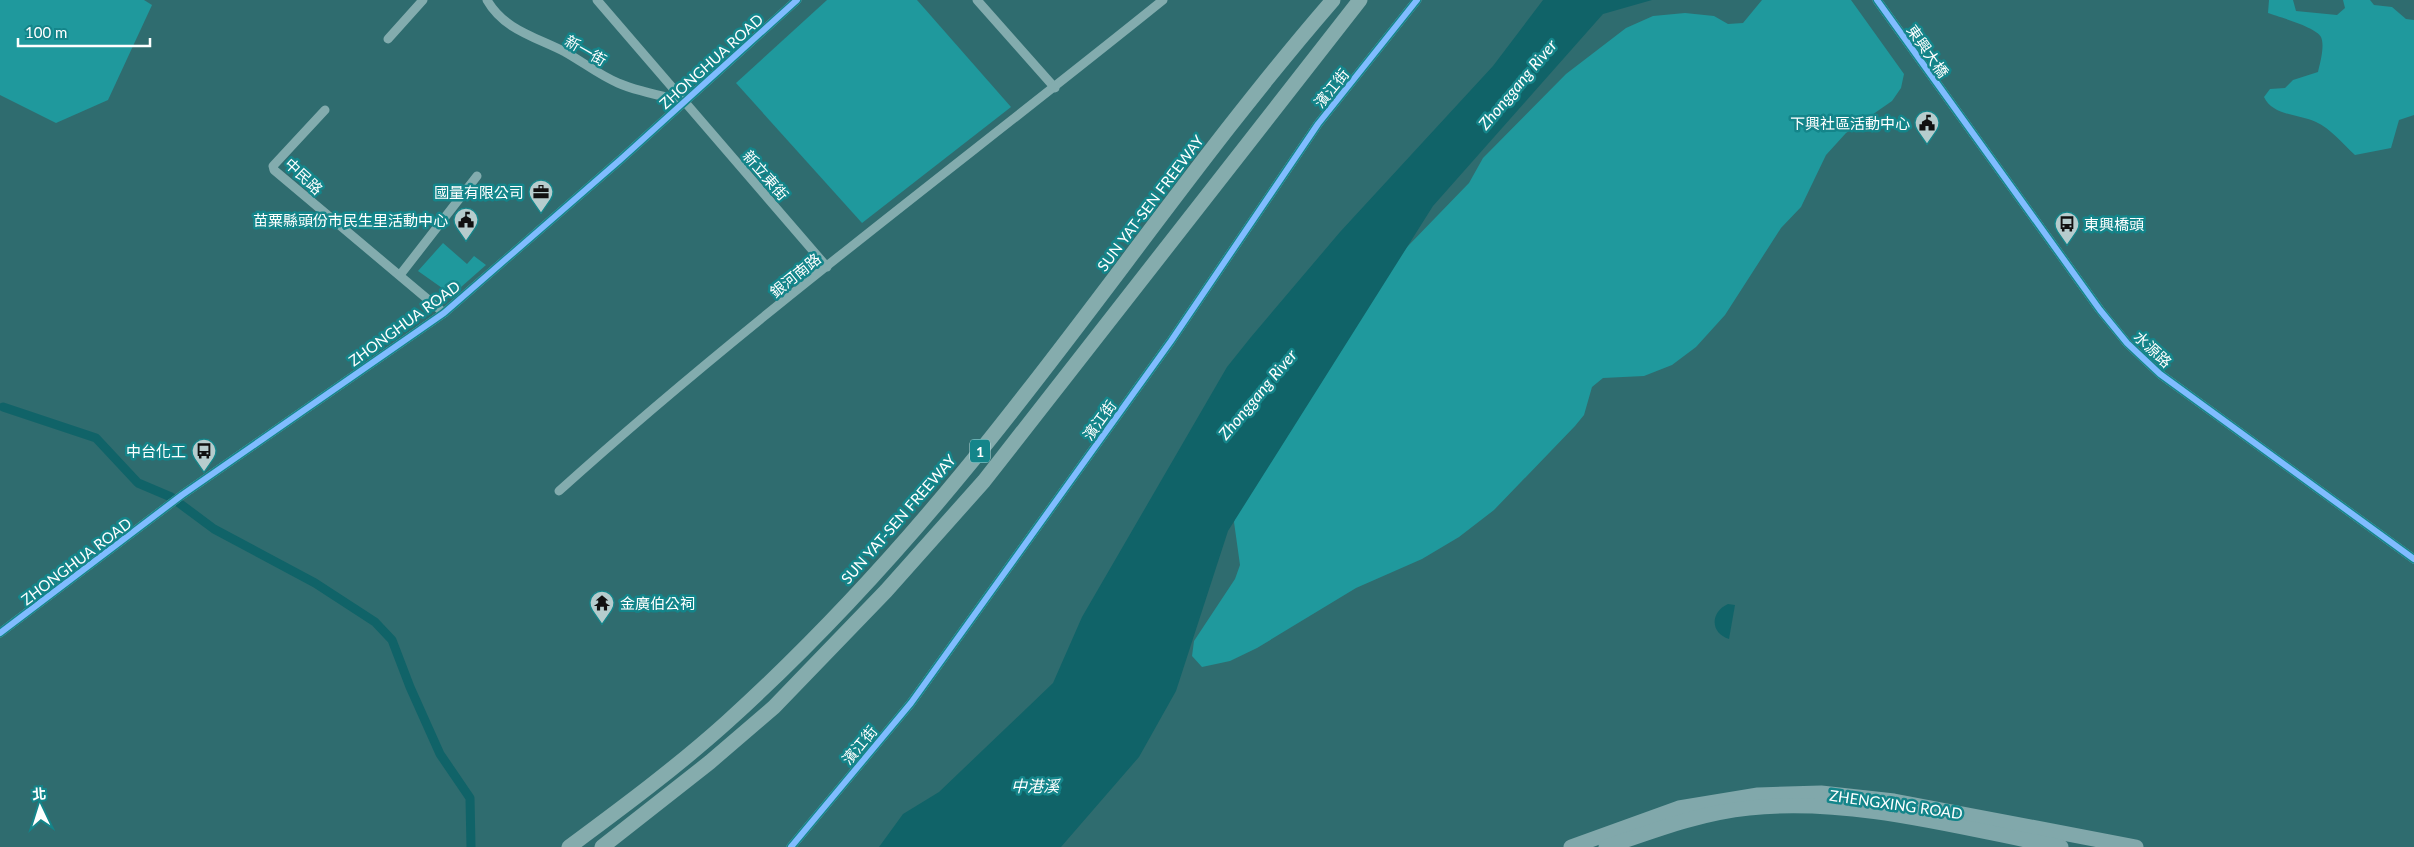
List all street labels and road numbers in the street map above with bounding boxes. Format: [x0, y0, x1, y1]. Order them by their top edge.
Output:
street label: ZHONGHUA ROAD [655, 10, 767, 112]
street label: 東興大橋 [1903, 21, 1953, 81]
street label: 新一街 [562, 31, 610, 69]
street label: 濱江街 [1310, 65, 1352, 111]
street label: SUN YAT-SEN FREEWAY [1093, 131, 1207, 274]
street label: 新立東街 [740, 146, 792, 204]
street label: 中民路 [281, 154, 327, 198]
street label: 銀河南路 [766, 249, 824, 301]
street label: ZHONGHUA ROAD [345, 277, 463, 369]
street label: 水源路 [2130, 327, 2176, 371]
street label: 濱江街 [1078, 397, 1120, 443]
road number: 1 [970, 440, 990, 462]
street label: SUN YAT-SEN FREEWAY [837, 450, 959, 587]
street label: ZHONGHUA ROAD [17, 514, 135, 608]
street label: 濱江街 [838, 722, 880, 768]
street label: ZHENGXING ROAD [1828, 786, 1964, 822]

